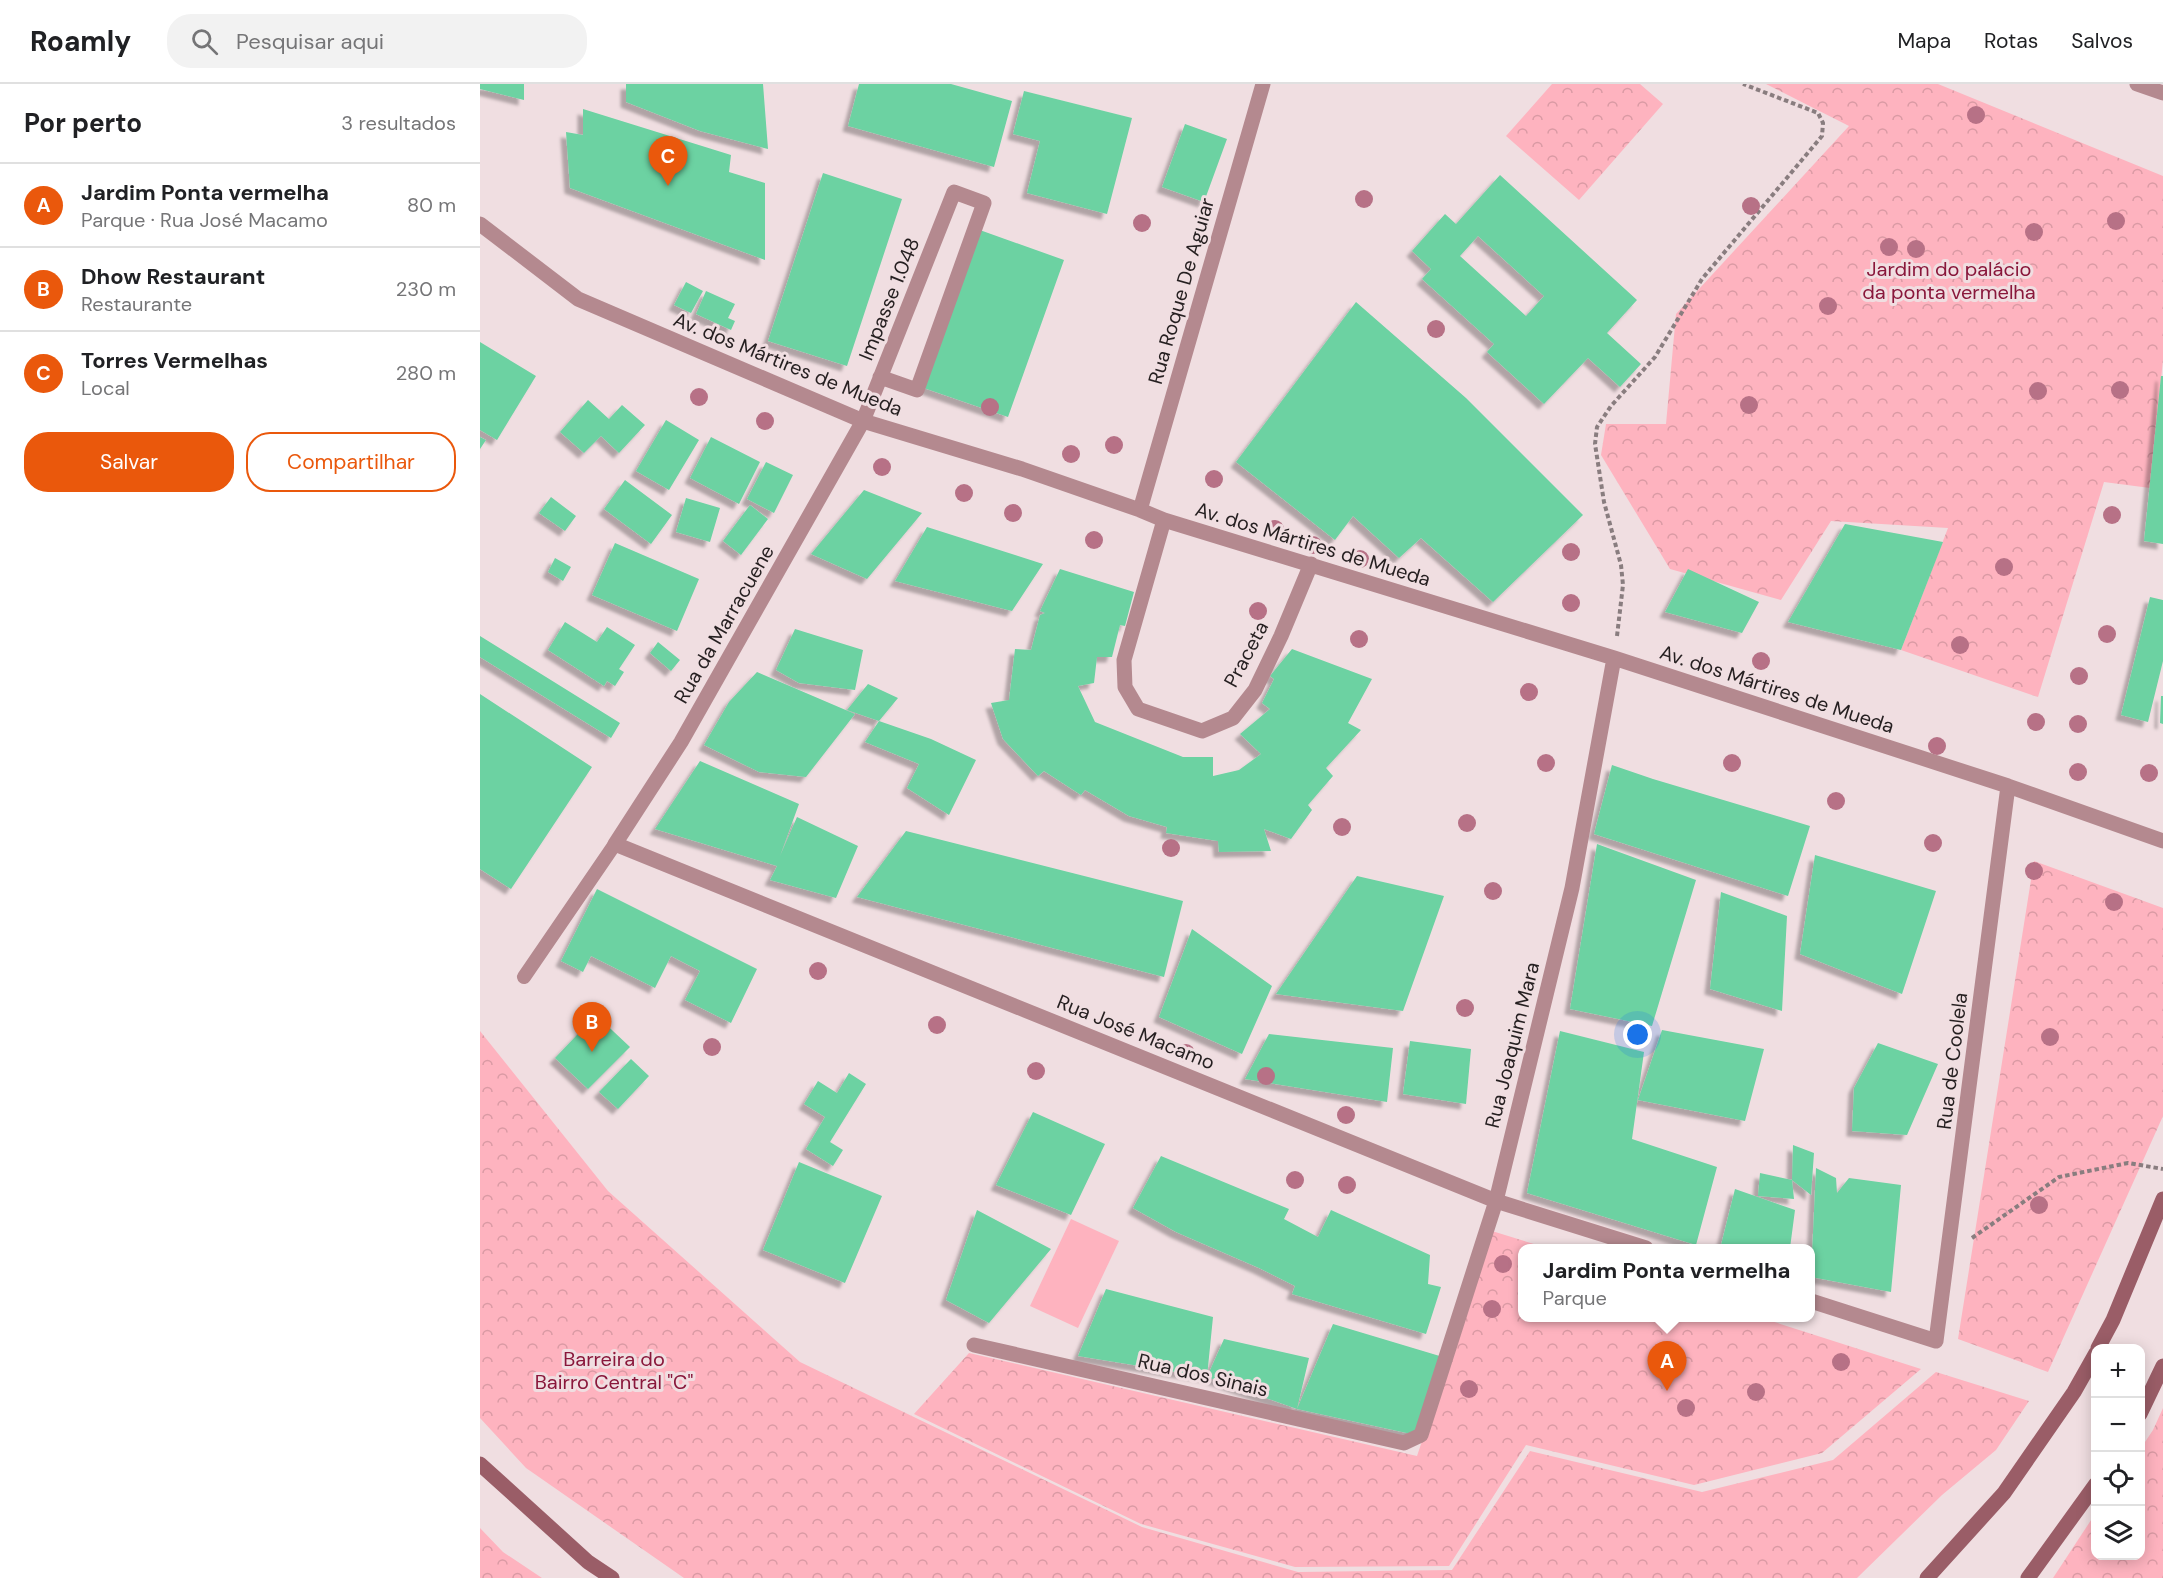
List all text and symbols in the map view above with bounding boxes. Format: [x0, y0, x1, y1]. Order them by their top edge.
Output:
search box [167, 14, 587, 68]
text: Roamly [30, 23, 131, 60]
icon: search [188, 25, 221, 58]
text: Pesquisar aqui [236, 27, 384, 56]
text: Mapa [1897, 27, 1951, 55]
text: Rotas [1984, 27, 2038, 55]
text: Salvos [2071, 27, 2133, 55]
text: Por perto [24, 106, 142, 140]
text: 3 resultados [341, 110, 456, 136]
pin: C [648, 136, 687, 186]
text: Jardim Ponta vermelha [81, 178, 329, 207]
text: A [36, 192, 51, 218]
text: 80 m [407, 192, 456, 218]
street label: Rua Roque De Aguiar [1142, 195, 1220, 387]
text: Parque · Rua José Macamo [81, 207, 328, 233]
street label: Impasse 1.048 [853, 234, 925, 364]
park label: Jardim do palácio da ponta vermelha [1862, 256, 2036, 305]
text: Dhow Restaurant [81, 262, 265, 291]
text: B [37, 276, 50, 302]
text: 230 m [396, 276, 456, 302]
text: Restaurante [81, 291, 192, 317]
street label: Av. dos Mártires de Mueda [670, 306, 906, 422]
text: Torres Vermelhas [81, 346, 268, 375]
text: C [36, 360, 51, 386]
text: 280 m [396, 360, 456, 386]
text: Local [81, 375, 130, 401]
button: Salvar [24, 432, 234, 492]
button: Compartilhar [246, 432, 456, 492]
street label: Av. dos Mártires de Mueda [1192, 496, 1434, 592]
street label: Rua da Marracuene [668, 540, 780, 708]
street label: Praceta [1218, 617, 1274, 691]
street label: Av. dos Mártires de Mueda [1657, 639, 1897, 739]
street label: Rua Joaquim Mara [1479, 959, 1545, 1131]
street label: Rua José Macamo [1053, 989, 1219, 1075]
street label: Rua de Coolela [1931, 991, 1973, 1131]
pin: B [572, 1002, 612, 1052]
your location [1623, 1020, 1652, 1049]
popup [1518, 1244, 1815, 1322]
text: Jardim Ponta vermelha [1543, 1256, 1790, 1285]
text: Parque [1543, 1285, 1607, 1311]
pin: A [1648, 1342, 1686, 1391]
map controls [2091, 1344, 2145, 1560]
button: + [2091, 1344, 2145, 1398]
park label: Barreira do Bairro Central "C" [535, 1346, 693, 1395]
street label: Rua dos Sinais [1135, 1347, 1271, 1403]
button: − [2091, 1398, 2145, 1452]
button: locate [2091, 1452, 2145, 1506]
button: layers [2091, 1506, 2145, 1560]

